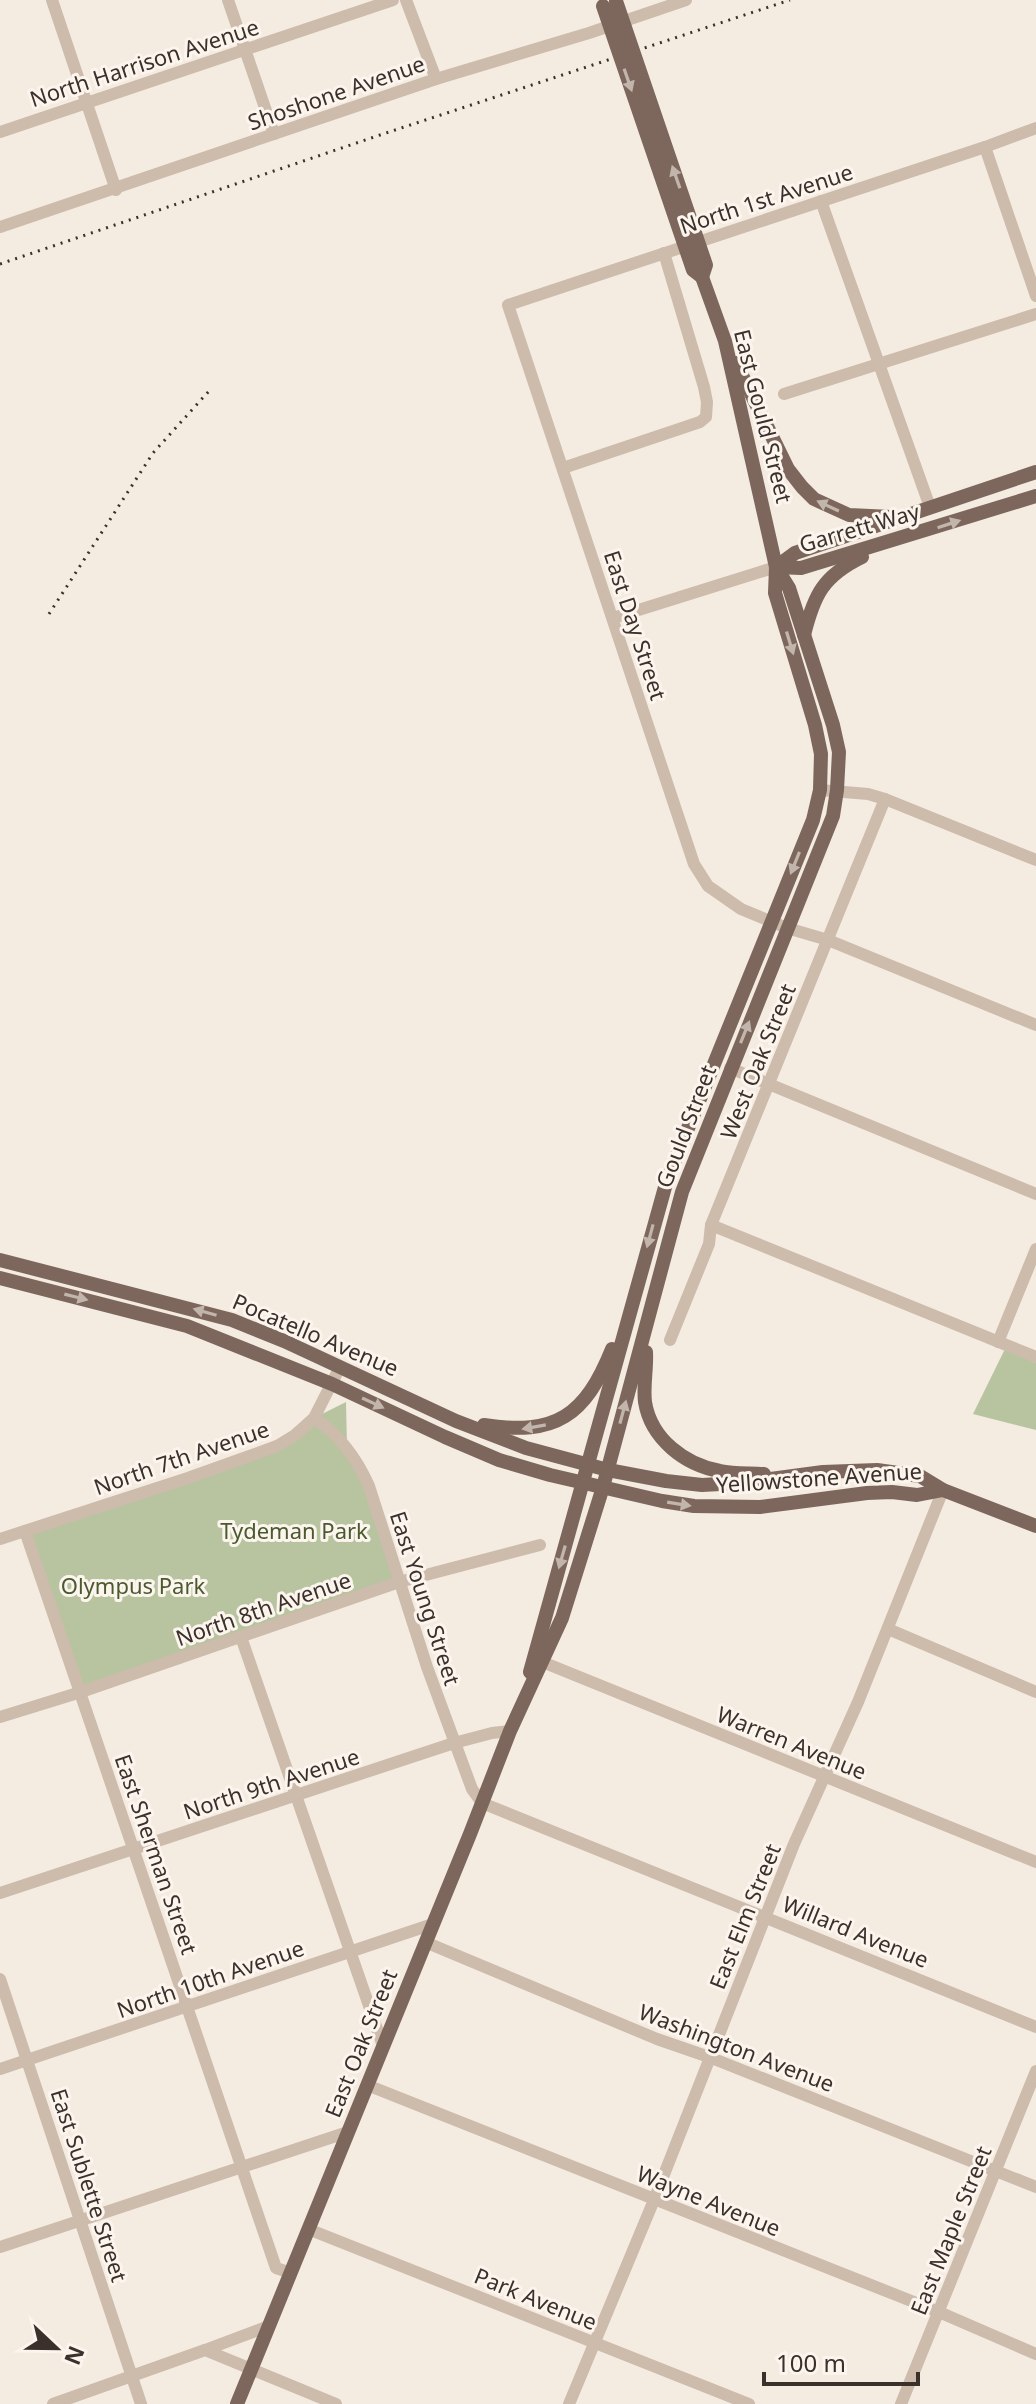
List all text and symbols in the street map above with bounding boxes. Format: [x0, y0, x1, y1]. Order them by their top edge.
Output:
street label: North Harrison Avenue [26, 11, 262, 113]
street label: Shoshone Avenue [243, 48, 429, 136]
one-way arrow [623, 68, 635, 92]
street label: North 1st Avenue [676, 156, 856, 240]
one-way arrow [670, 165, 682, 189]
street label: East Gould Street [728, 326, 800, 506]
street label: Garrett Way [795, 495, 923, 558]
one-way arrow [816, 499, 840, 513]
one-way arrow [938, 517, 962, 529]
street label: East Day Street [598, 546, 674, 704]
one-way arrow [784, 631, 797, 655]
one-way arrow [788, 851, 801, 875]
street label: West Oak Street [712, 979, 802, 1143]
one-way arrow [739, 1020, 752, 1044]
street label: Gould Street [648, 1060, 722, 1192]
one-way arrow [644, 1223, 656, 1248]
street label: Pocatello Avenue [228, 1286, 404, 1382]
one-way arrow [63, 1291, 88, 1304]
one-way arrow [193, 1305, 217, 1318]
one-way arrow [361, 1396, 384, 1410]
one-way arrow [618, 1399, 630, 1424]
street label: North 7th Avenue [89, 1413, 273, 1501]
one-way arrow [521, 1421, 546, 1433]
street label: Yellowstone Avenue [715, 1455, 923, 1499]
one-way arrow [667, 1498, 692, 1511]
street label: East Young Street [384, 1507, 468, 1689]
park label: Tydeman Park [220, 1515, 368, 1545]
one-way arrow [555, 1545, 567, 1570]
street label: North 8th Avenue [171, 1564, 355, 1652]
park label: Olympus Park [61, 1570, 206, 1600]
street label: Warren Avenue [713, 1698, 871, 1786]
street label: North 9th Avenue [179, 1740, 363, 1826]
street label: East Sherman Street [109, 1750, 205, 1958]
street label: East Elm Street [701, 1839, 787, 1993]
street label: Willard Avenue [779, 1888, 933, 1974]
street label: North 10th Avenue [112, 1932, 308, 2024]
street label: East Oak Street [317, 1964, 403, 2121]
street label: Washington Avenue [635, 1996, 839, 2098]
street label: East Sublette Street [45, 2085, 135, 2286]
street label: East Maple Street [902, 2141, 998, 2319]
street label: Wayne Avenue [633, 2158, 785, 2242]
street label: Park Avenue [470, 2260, 602, 2336]
north arrow [16, 2308, 96, 2388]
scale bar [764, 2336, 918, 2386]
text: N [58, 2342, 93, 2370]
text: 100 m [776, 2346, 846, 2379]

